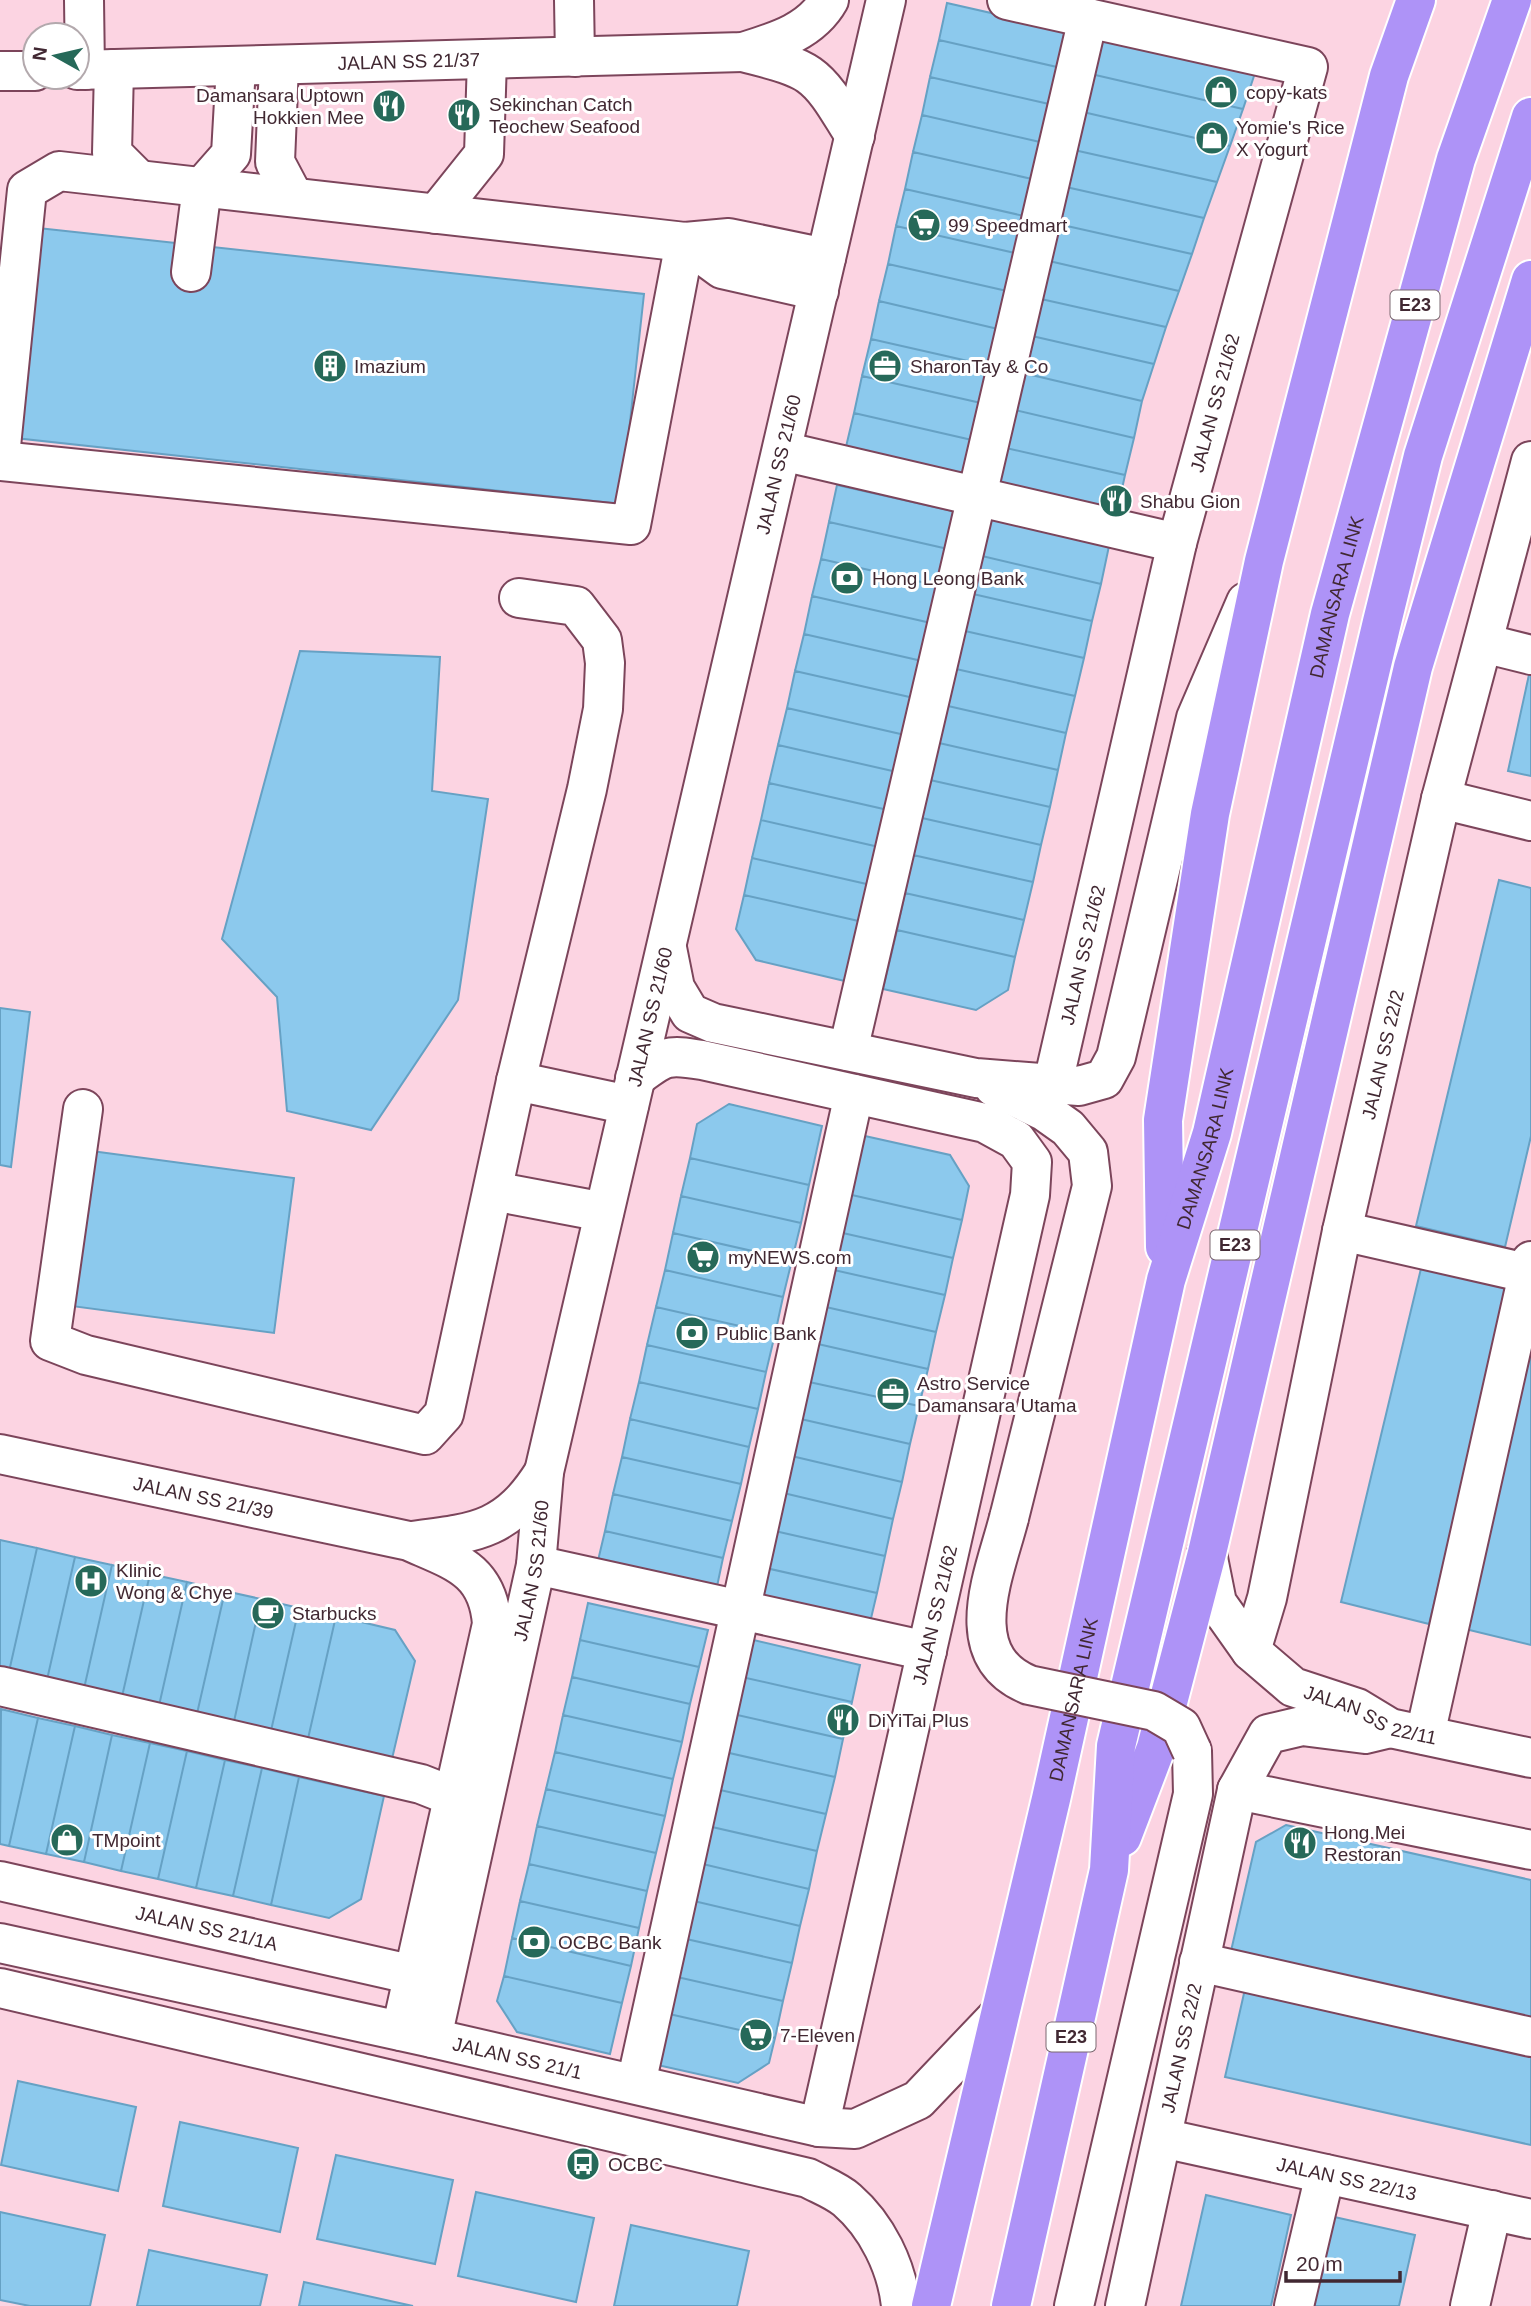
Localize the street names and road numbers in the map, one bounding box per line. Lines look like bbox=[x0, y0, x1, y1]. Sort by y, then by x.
street label: JALAN SS 21/37 bbox=[337, 49, 480, 73]
road number: E23 bbox=[1390, 290, 1440, 320]
street label: JALAN SS 21/62 bbox=[1186, 331, 1244, 475]
street label: JALAN SS 21/60 bbox=[752, 393, 804, 536]
street label: DAMANSARA LINK bbox=[1305, 513, 1367, 680]
street label: JALAN SS 21/62 bbox=[1057, 883, 1109, 1027]
street label: JALAN SS 21/60 bbox=[623, 945, 676, 1089]
street label: JALAN SS 22/2 bbox=[1357, 988, 1407, 1121]
street label: DAMANSARA LINK bbox=[1172, 1065, 1237, 1232]
road number: E23 bbox=[1210, 1230, 1260, 1260]
street label: JALAN SS 21/39 bbox=[131, 1472, 275, 1522]
street label: JALAN SS 21/60 bbox=[509, 1499, 552, 1643]
street label: JALAN SS 21/62 bbox=[909, 1543, 961, 1687]
street label: DAMANSARA LINK bbox=[1045, 1615, 1101, 1783]
street label: JALAN SS 22/11 bbox=[1301, 1681, 1439, 1748]
street label: JALAN SS 21/1A bbox=[134, 1902, 280, 1954]
street label: JALAN SS 22/2 bbox=[1157, 1981, 1205, 2115]
road number: E23 bbox=[1046, 2022, 1096, 2052]
street label: JALAN SS 21/1 bbox=[451, 2033, 584, 2083]
street label: JALAN SS 22/13 bbox=[1275, 2153, 1419, 2204]

